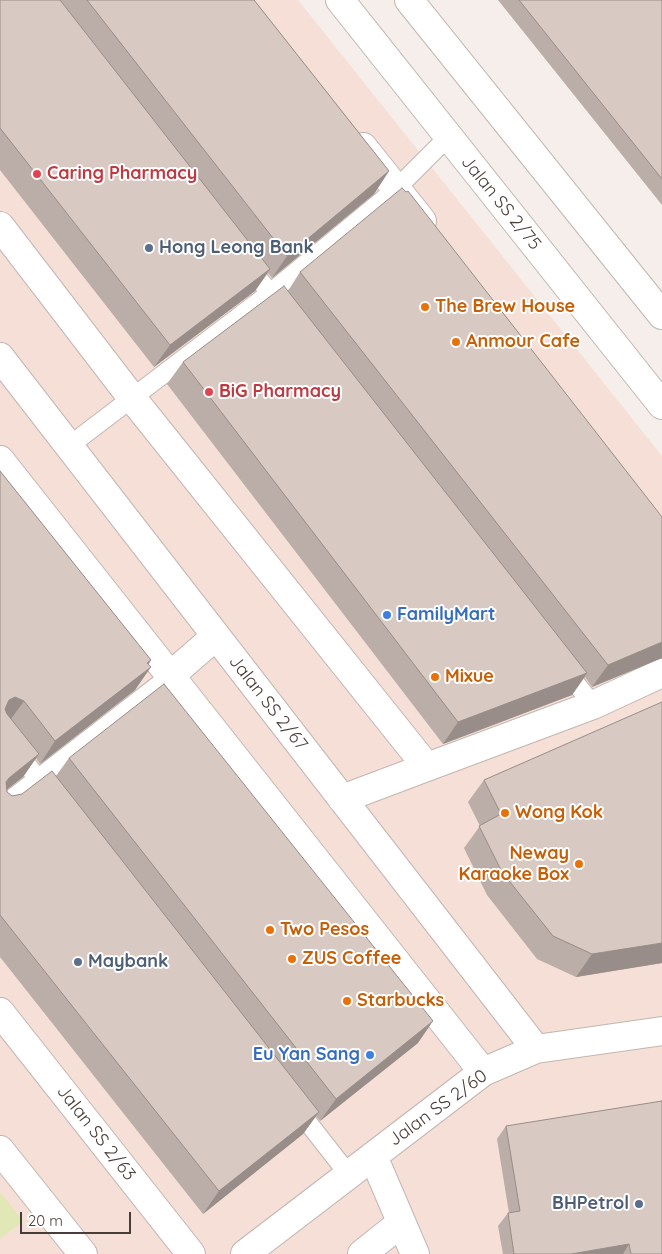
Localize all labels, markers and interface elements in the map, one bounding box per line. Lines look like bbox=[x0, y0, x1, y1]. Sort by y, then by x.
street label: Jalan SS 2/75 bbox=[456, 151, 546, 255]
place label: Caring Pharmacy bbox=[47, 163, 197, 185]
marker: Caring Pharmacy bbox=[31, 168, 43, 180]
place label: Hong Leong Bank bbox=[159, 237, 314, 259]
marker: Hong Leong Bank bbox=[143, 242, 155, 254]
place label: The Brew House bbox=[435, 296, 575, 318]
marker: The Brew House bbox=[419, 301, 431, 313]
place label: Anmour Cafe bbox=[466, 331, 580, 353]
marker: Anmour Cafe bbox=[450, 336, 462, 348]
place label: BiG Pharmacy bbox=[219, 381, 341, 403]
marker: BiG Pharmacy bbox=[203, 386, 215, 398]
place label: FamilyMart bbox=[397, 604, 495, 626]
marker: FamilyMart bbox=[381, 609, 393, 621]
street label: Jalan SS 2/67 bbox=[224, 651, 312, 755]
place label: Mixue bbox=[445, 666, 494, 688]
marker: Mixue bbox=[429, 671, 441, 683]
place label: Wong Kok bbox=[515, 802, 603, 824]
marker: Wong Kok bbox=[499, 807, 511, 819]
place label: Neway Karaoke Box bbox=[458, 843, 569, 886]
marker: Neway Karaoke Box bbox=[573, 858, 585, 870]
place label: Two Pesos bbox=[280, 919, 369, 941]
marker: Two Pesos bbox=[264, 924, 276, 936]
place label: ZUS Coffee bbox=[302, 948, 401, 970]
place label: Maybank bbox=[88, 951, 168, 973]
marker: ZUS Coffee bbox=[286, 953, 298, 965]
marker: Maybank bbox=[72, 956, 84, 968]
place label: Starbucks bbox=[357, 990, 444, 1012]
marker: Starbucks bbox=[341, 995, 353, 1007]
place label: Eu Yan Sang bbox=[253, 1044, 360, 1066]
marker: Eu Yan Sang bbox=[364, 1049, 376, 1061]
street label: Jalan SS 2/60 bbox=[385, 1065, 491, 1151]
street label: Jalan SS 2/63 bbox=[52, 1081, 140, 1185]
place label: BHPetrol bbox=[552, 1193, 629, 1215]
marker: BHPetrol bbox=[633, 1198, 645, 1210]
scale bar bbox=[22, 1202, 134, 1234]
text: 20 m bbox=[28, 1211, 63, 1230]

